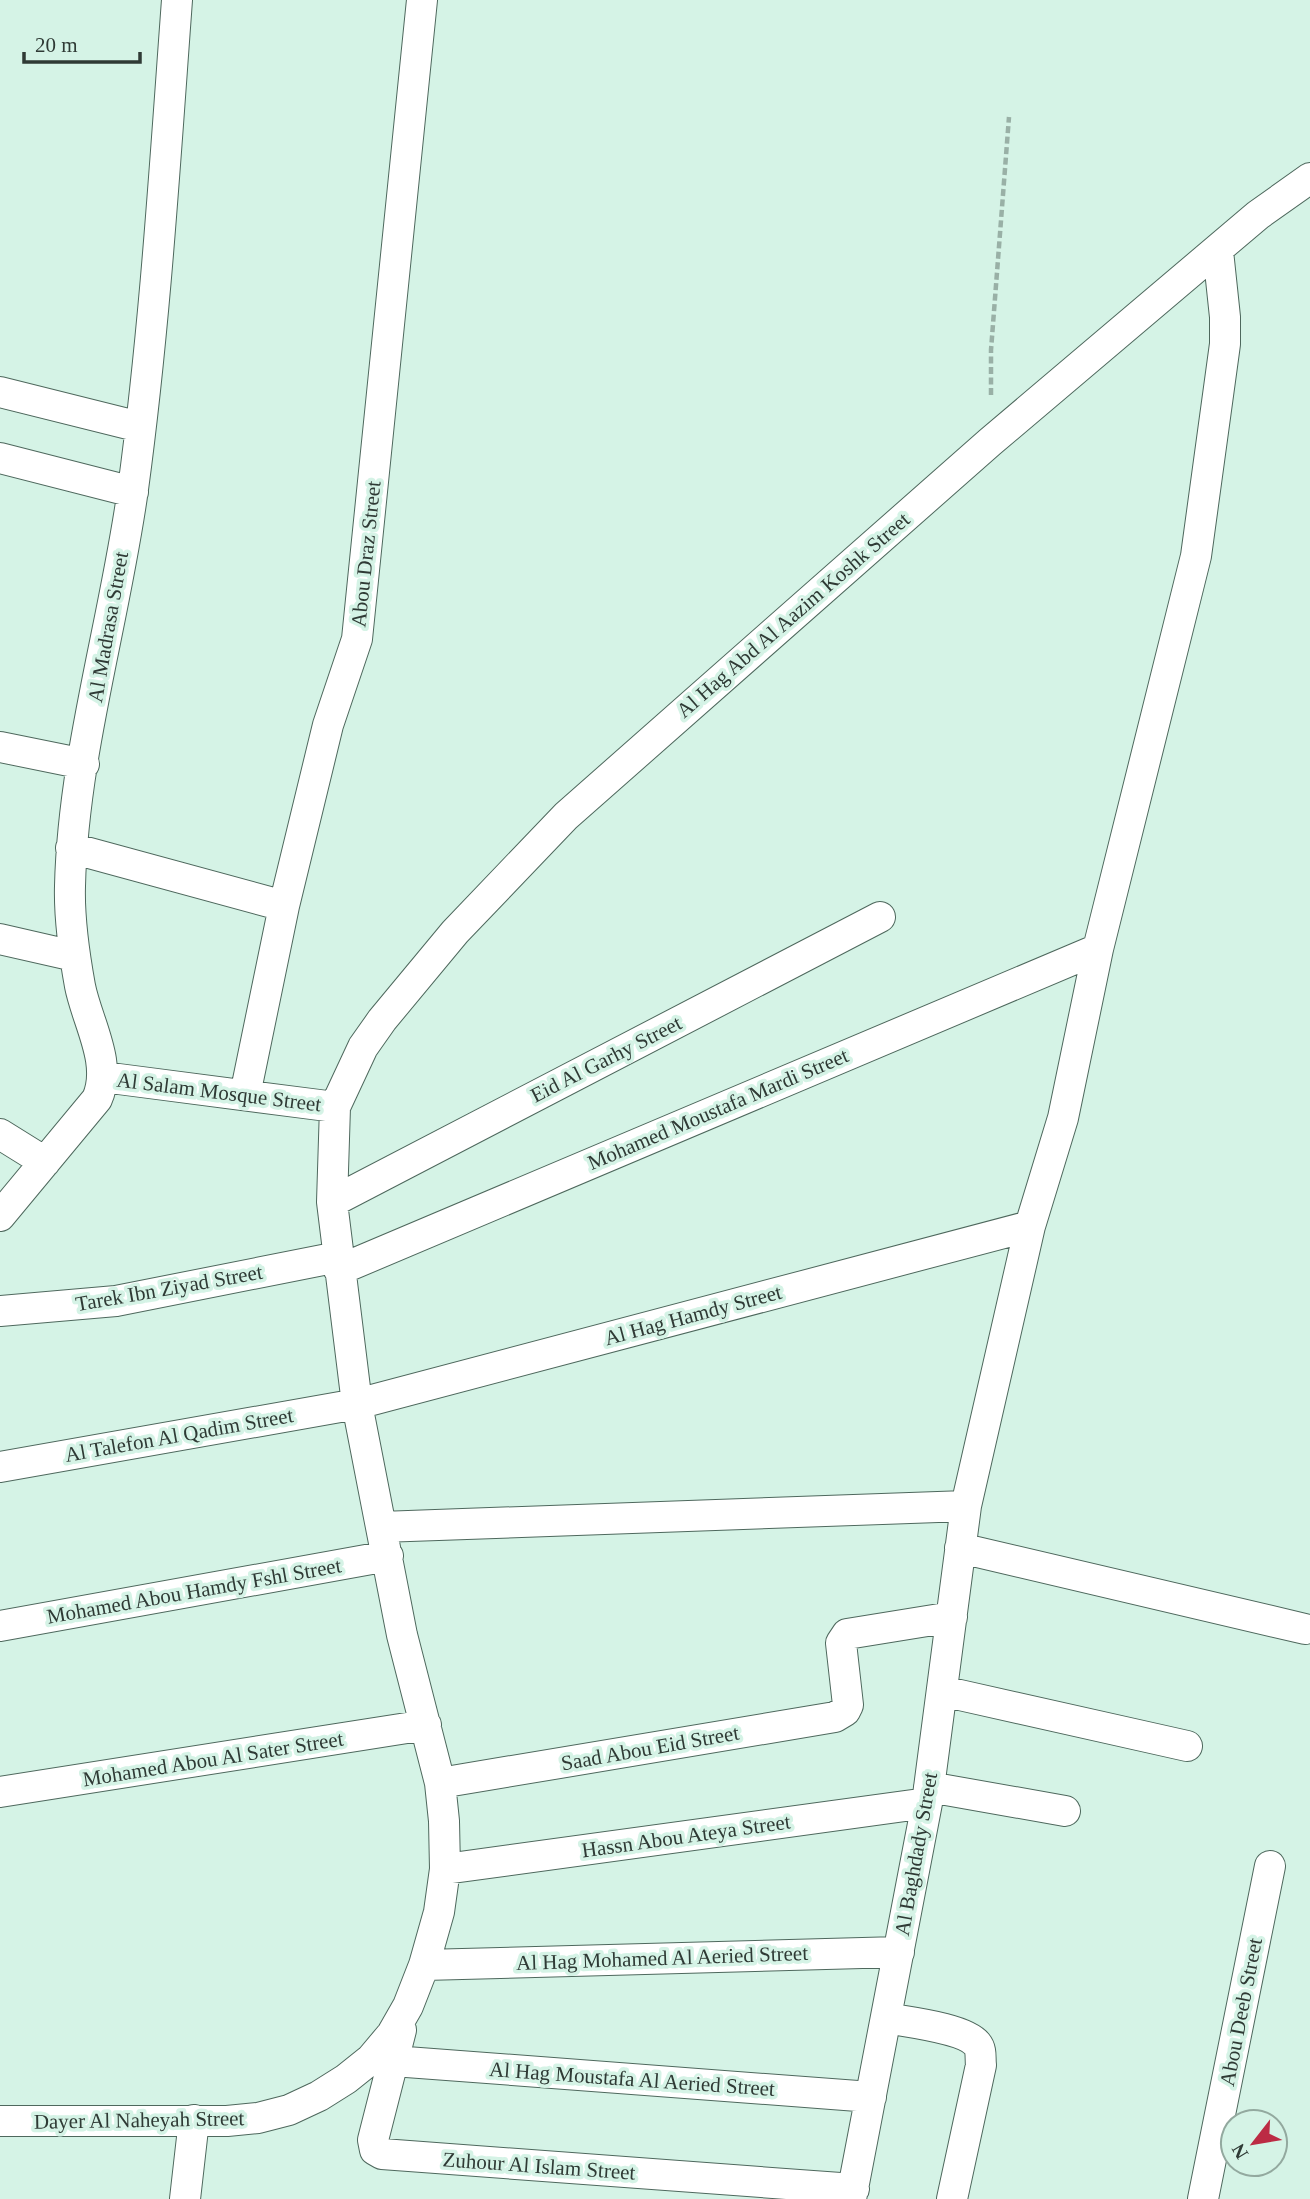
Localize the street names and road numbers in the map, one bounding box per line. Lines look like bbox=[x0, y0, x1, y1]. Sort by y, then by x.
street label: Abou Draz Street bbox=[346, 480, 386, 628]
street label: Al Hag Abd Al Aazim Koshk Street bbox=[672, 507, 915, 723]
street label: Al Madrasa Street bbox=[83, 550, 133, 704]
street label: Eid Al Garhy Street bbox=[527, 1011, 686, 1107]
street label: Mohamed Moustafa Mardi Street bbox=[584, 1043, 852, 1175]
street label: Al Salam Mosque Street bbox=[115, 1068, 323, 1116]
street label: Tarek Ibn Ziyad Street bbox=[74, 1260, 264, 1316]
street label: Al Hag Hamdy Street bbox=[602, 1280, 784, 1350]
street label: Al Talefon Al Qadim Street bbox=[63, 1403, 295, 1467]
street label: Mohamed Abou Hamdy Fshl Street bbox=[45, 1553, 343, 1629]
street label: Saad Abou Eid Street bbox=[559, 1721, 741, 1775]
street label: Mohamed Abou Al Sater Street bbox=[81, 1727, 345, 1791]
street label: Al Baghdady Street bbox=[890, 1770, 942, 1938]
street label: Hassn Abou Ateya Street bbox=[580, 1809, 792, 1863]
street label: Abou Deeb Street bbox=[1215, 1936, 1267, 2088]
street label: Al Hag Mohamed Al Aeried Street bbox=[516, 1941, 809, 1975]
street label: Al Hag Moustafa Al Aeried Street bbox=[488, 2057, 776, 2101]
street label: Dayer Al Naheyah Street bbox=[34, 2106, 245, 2134]
street label: Zuhour Al Islam Street bbox=[442, 2147, 636, 2185]

